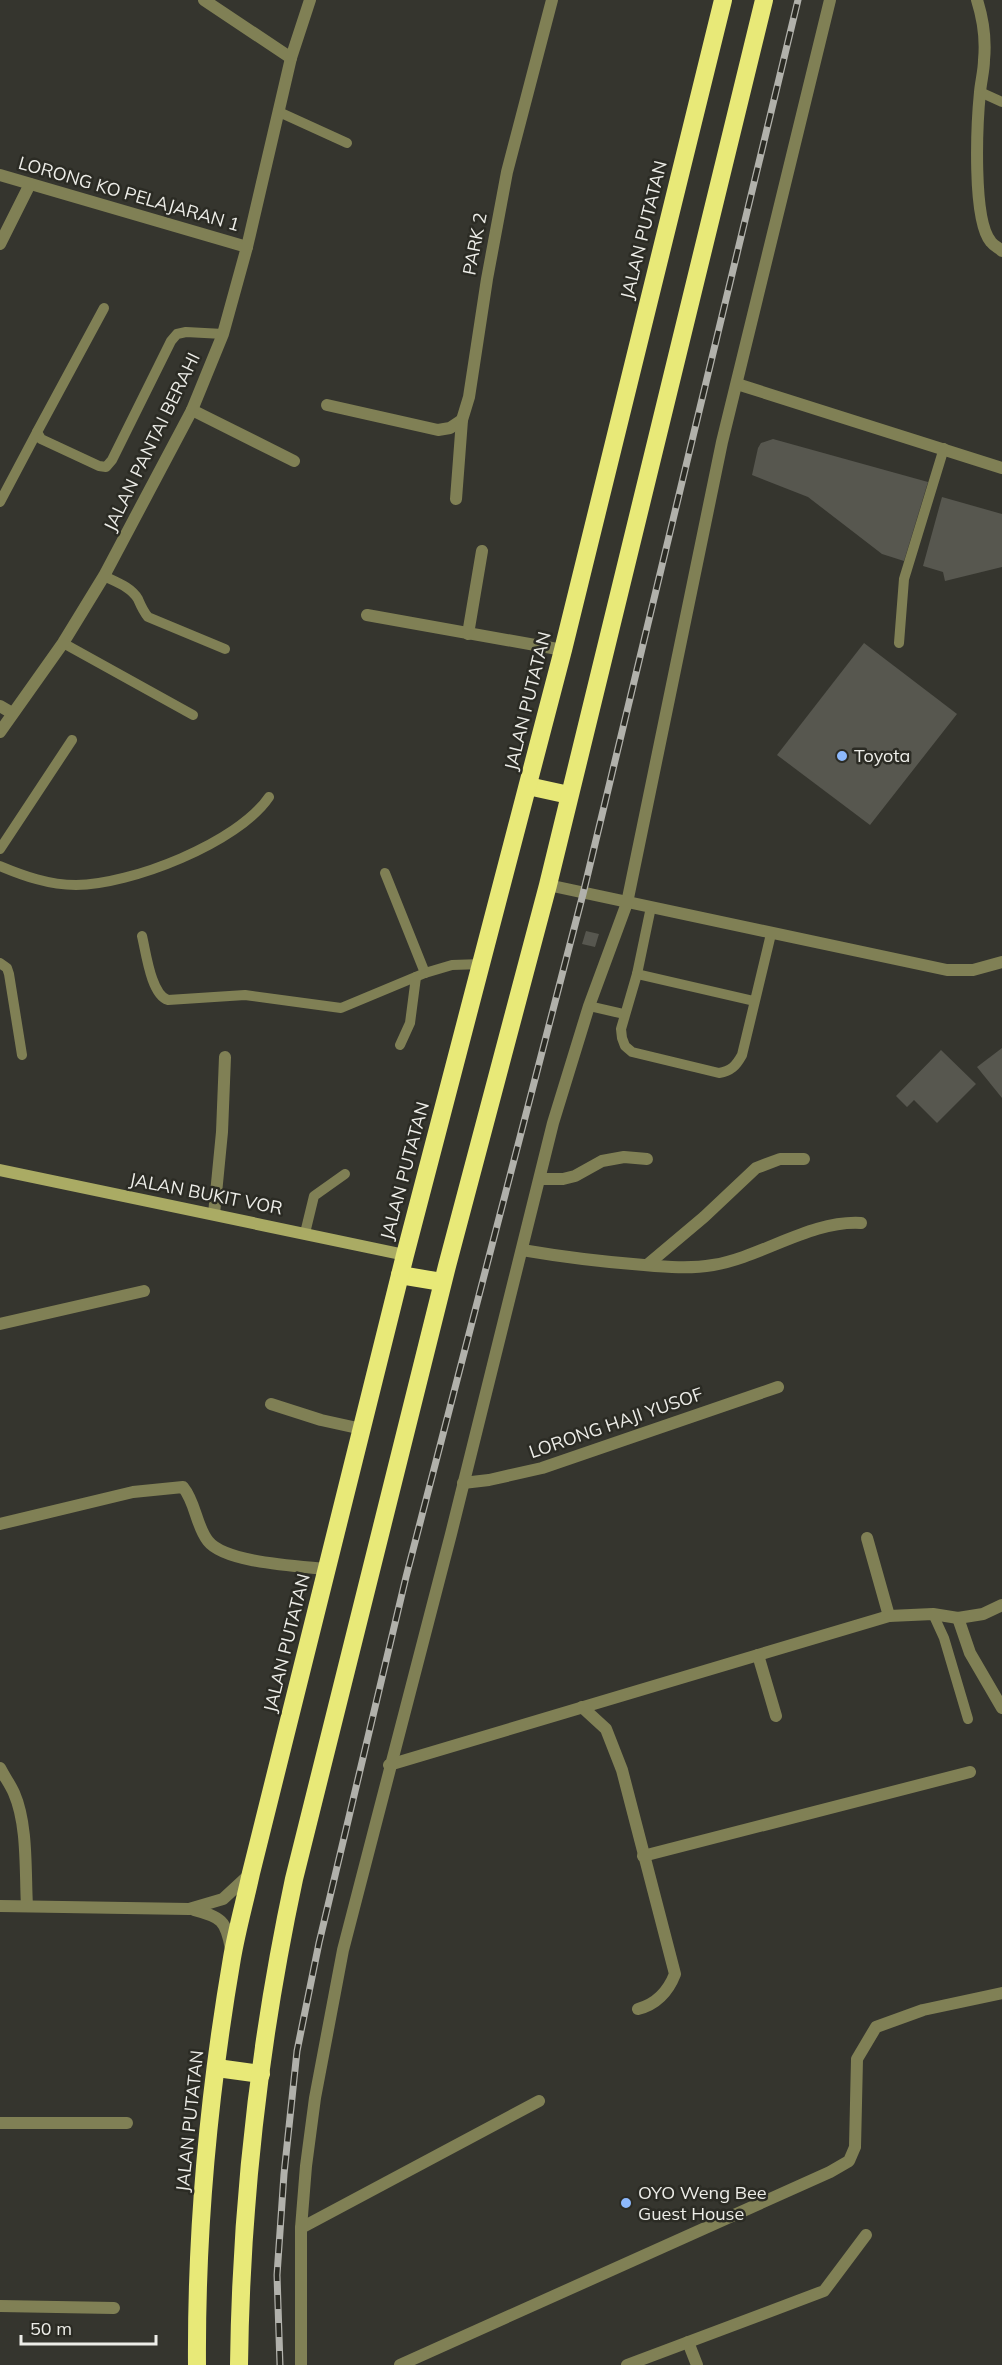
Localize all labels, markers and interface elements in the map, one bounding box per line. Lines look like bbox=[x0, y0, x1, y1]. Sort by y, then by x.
street label: LORONG KO PELAJARAN 1 bbox=[16, 151, 242, 236]
street label: JALAN PUTATAN bbox=[615, 158, 672, 302]
street label: PARK 2 bbox=[457, 211, 492, 277]
street label: JALAN PANTAI BERAHI bbox=[98, 349, 205, 535]
street label: JALAN PUTATAN bbox=[499, 629, 556, 773]
place label: Toyota bbox=[854, 744, 910, 767]
marker: Toyota bbox=[835, 749, 849, 763]
street label: JALAN PUTATAN bbox=[375, 1099, 434, 1243]
street label: JALAN BUKIT VOR bbox=[128, 1167, 285, 1220]
street label: LORONG HAJI YUSOF bbox=[526, 1382, 706, 1463]
street label: JALAN PUTATAN bbox=[258, 1571, 315, 1715]
street label: JALAN PUTATAN bbox=[171, 2049, 208, 2193]
place label: OYO Weng Bee Guest House bbox=[638, 2181, 767, 2225]
marker: OYO Weng Bee Guest House bbox=[619, 2196, 633, 2210]
scale bar bbox=[21, 2308, 156, 2346]
text: 50 m bbox=[30, 2317, 72, 2340]

